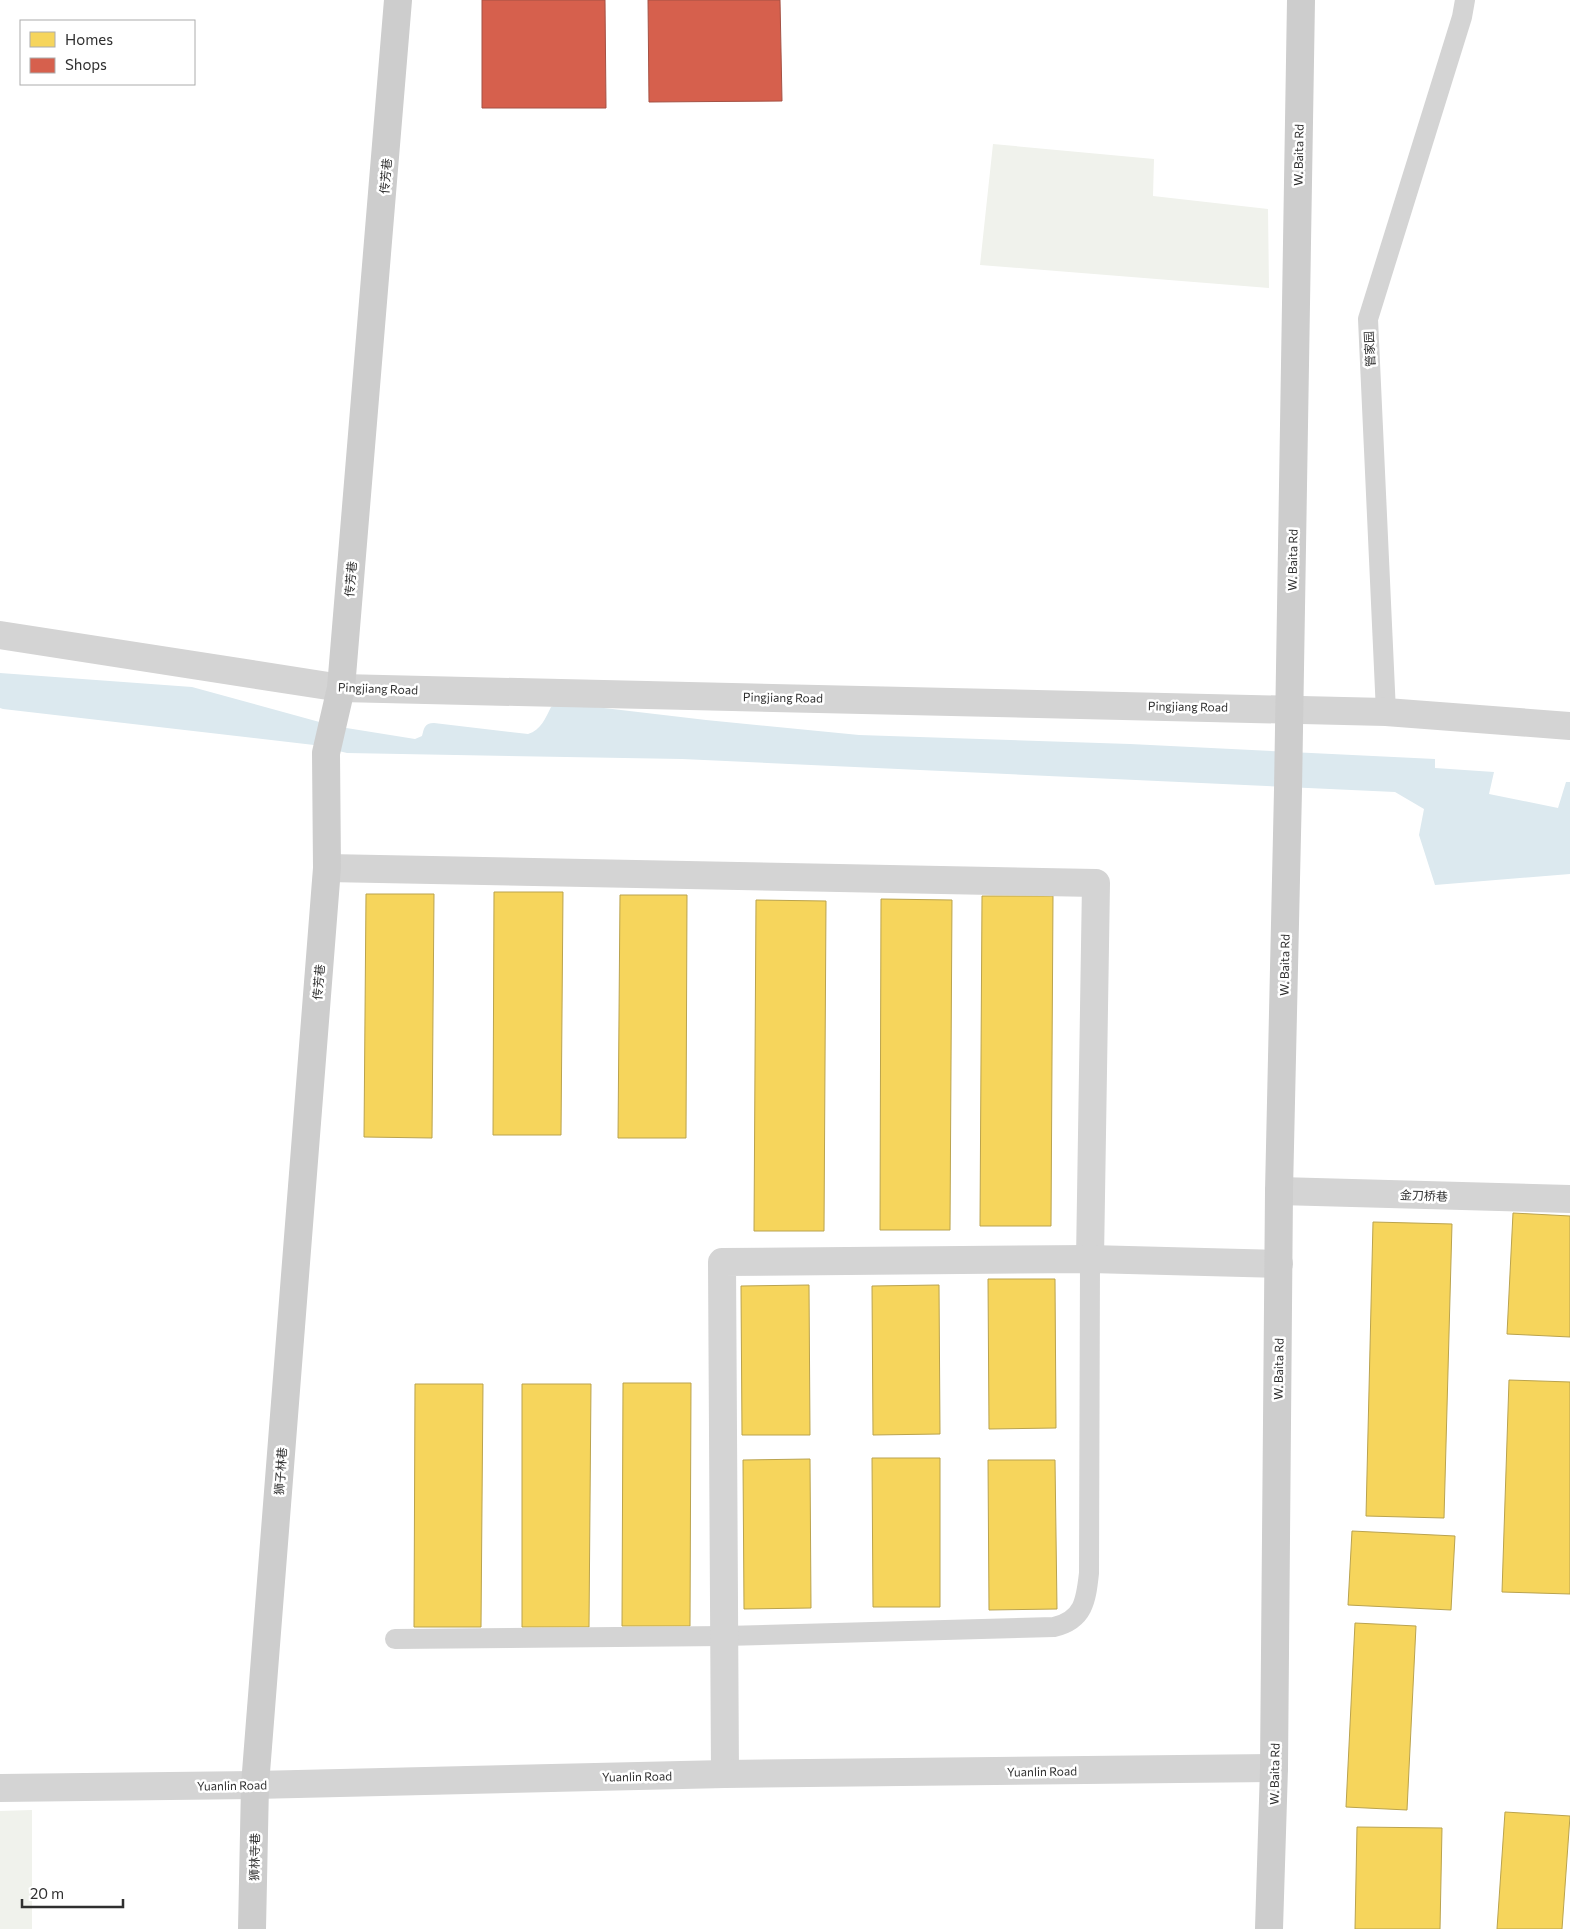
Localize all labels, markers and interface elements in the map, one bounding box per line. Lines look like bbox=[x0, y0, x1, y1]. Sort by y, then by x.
legend bbox=[20, 20, 195, 85]
text: Homes bbox=[65, 30, 113, 48]
text: Shops bbox=[65, 55, 107, 73]
street label: W. Baita Rd bbox=[1290, 124, 1306, 186]
street label: 传芳巷 bbox=[376, 157, 394, 195]
street label: 管家园 bbox=[1361, 331, 1377, 367]
street label: W. Baita Rd bbox=[1284, 529, 1300, 591]
street label: 传芳巷 bbox=[341, 560, 359, 598]
street label: Pingjiang Road bbox=[338, 680, 418, 696]
street label: Pingjiang Road bbox=[743, 689, 823, 705]
street label: Pingjiang Road bbox=[1148, 698, 1228, 714]
street label: W. Baita Rd bbox=[1276, 934, 1292, 996]
street label: 传芳巷 bbox=[309, 963, 327, 1001]
street label: 金刀桥巷 bbox=[1400, 1187, 1448, 1203]
street label: W. Baita Rd bbox=[1270, 1338, 1286, 1400]
street label: 狮子林巷 bbox=[271, 1447, 289, 1495]
street label: W. Baita Rd bbox=[1266, 1743, 1282, 1805]
street label: Yuanlin Road bbox=[1007, 1763, 1077, 1779]
street label: Yuanlin Road bbox=[602, 1768, 672, 1784]
street label: Yuanlin Road bbox=[197, 1777, 267, 1793]
street label: 狮林寺巷 bbox=[247, 1833, 261, 1881]
scale bar bbox=[22, 1876, 124, 1908]
text: 20 m bbox=[30, 1884, 64, 1902]

